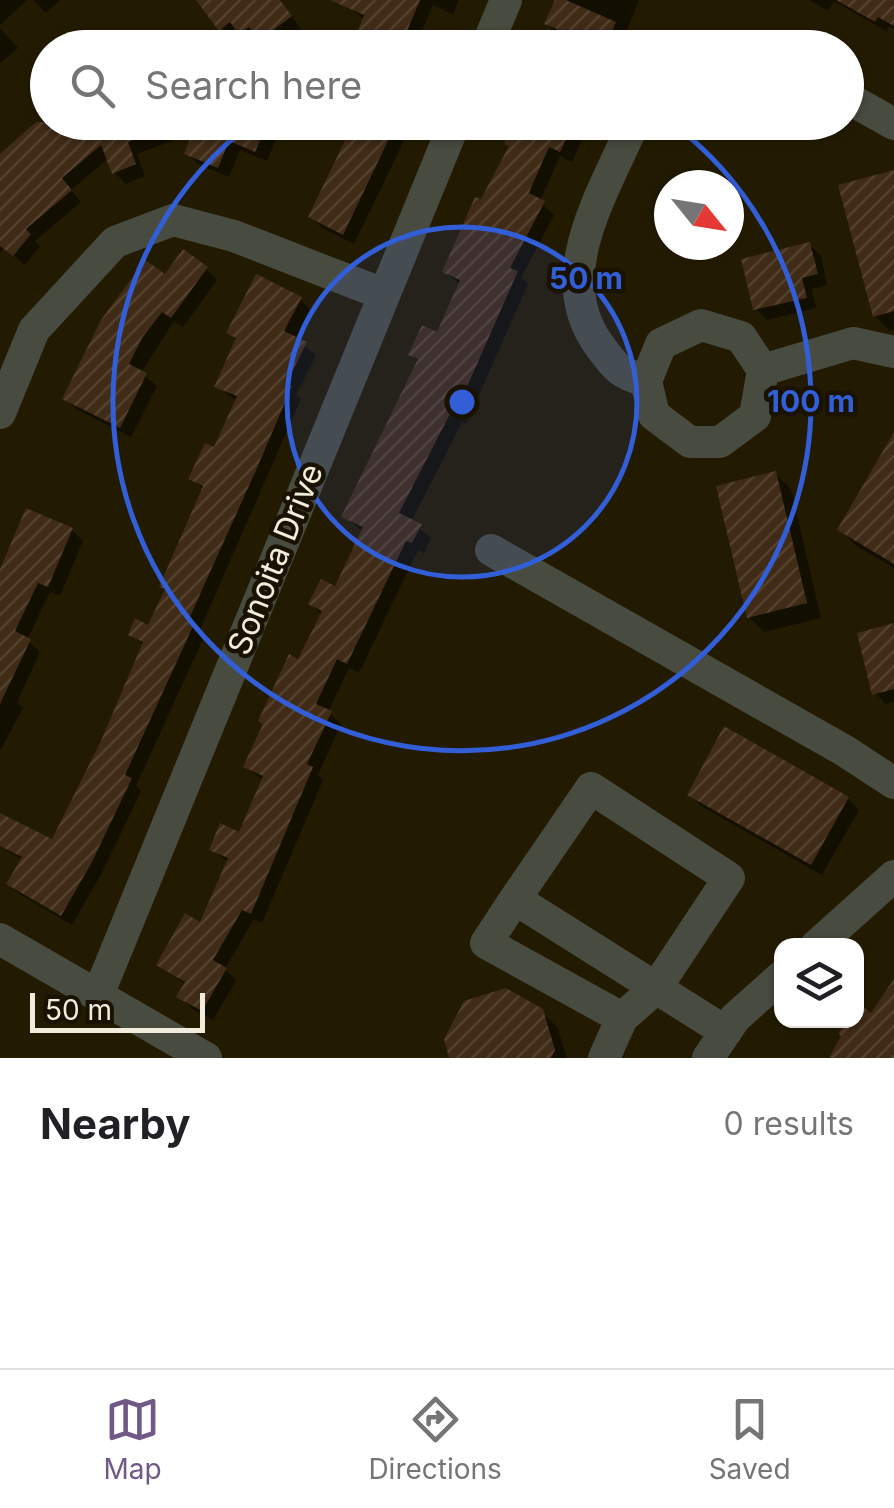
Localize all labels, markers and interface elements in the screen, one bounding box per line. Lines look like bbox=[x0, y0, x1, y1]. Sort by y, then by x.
search box bbox=[30, 30, 864, 140]
icon: search bbox=[65, 58, 120, 113]
text: Search here bbox=[145, 62, 362, 108]
north arrow bbox=[654, 170, 744, 260]
text: 50 m bbox=[549, 260, 623, 296]
text: 100 m bbox=[767, 383, 855, 419]
centre of rings bbox=[444, 384, 480, 420]
street label: Sonoita Drive bbox=[219, 458, 331, 660]
map controls bbox=[774, 938, 864, 1028]
button: layers bbox=[774, 938, 864, 1028]
scale bar bbox=[30, 988, 205, 1032]
text: 50 m bbox=[45, 993, 112, 1027]
text: Nearby bbox=[40, 1098, 191, 1149]
text: 0 results bbox=[724, 1104, 854, 1143]
tab: Map bbox=[103, 1392, 162, 1486]
tab: Directions bbox=[368, 1392, 502, 1486]
tab: Saved bbox=[709, 1392, 791, 1486]

